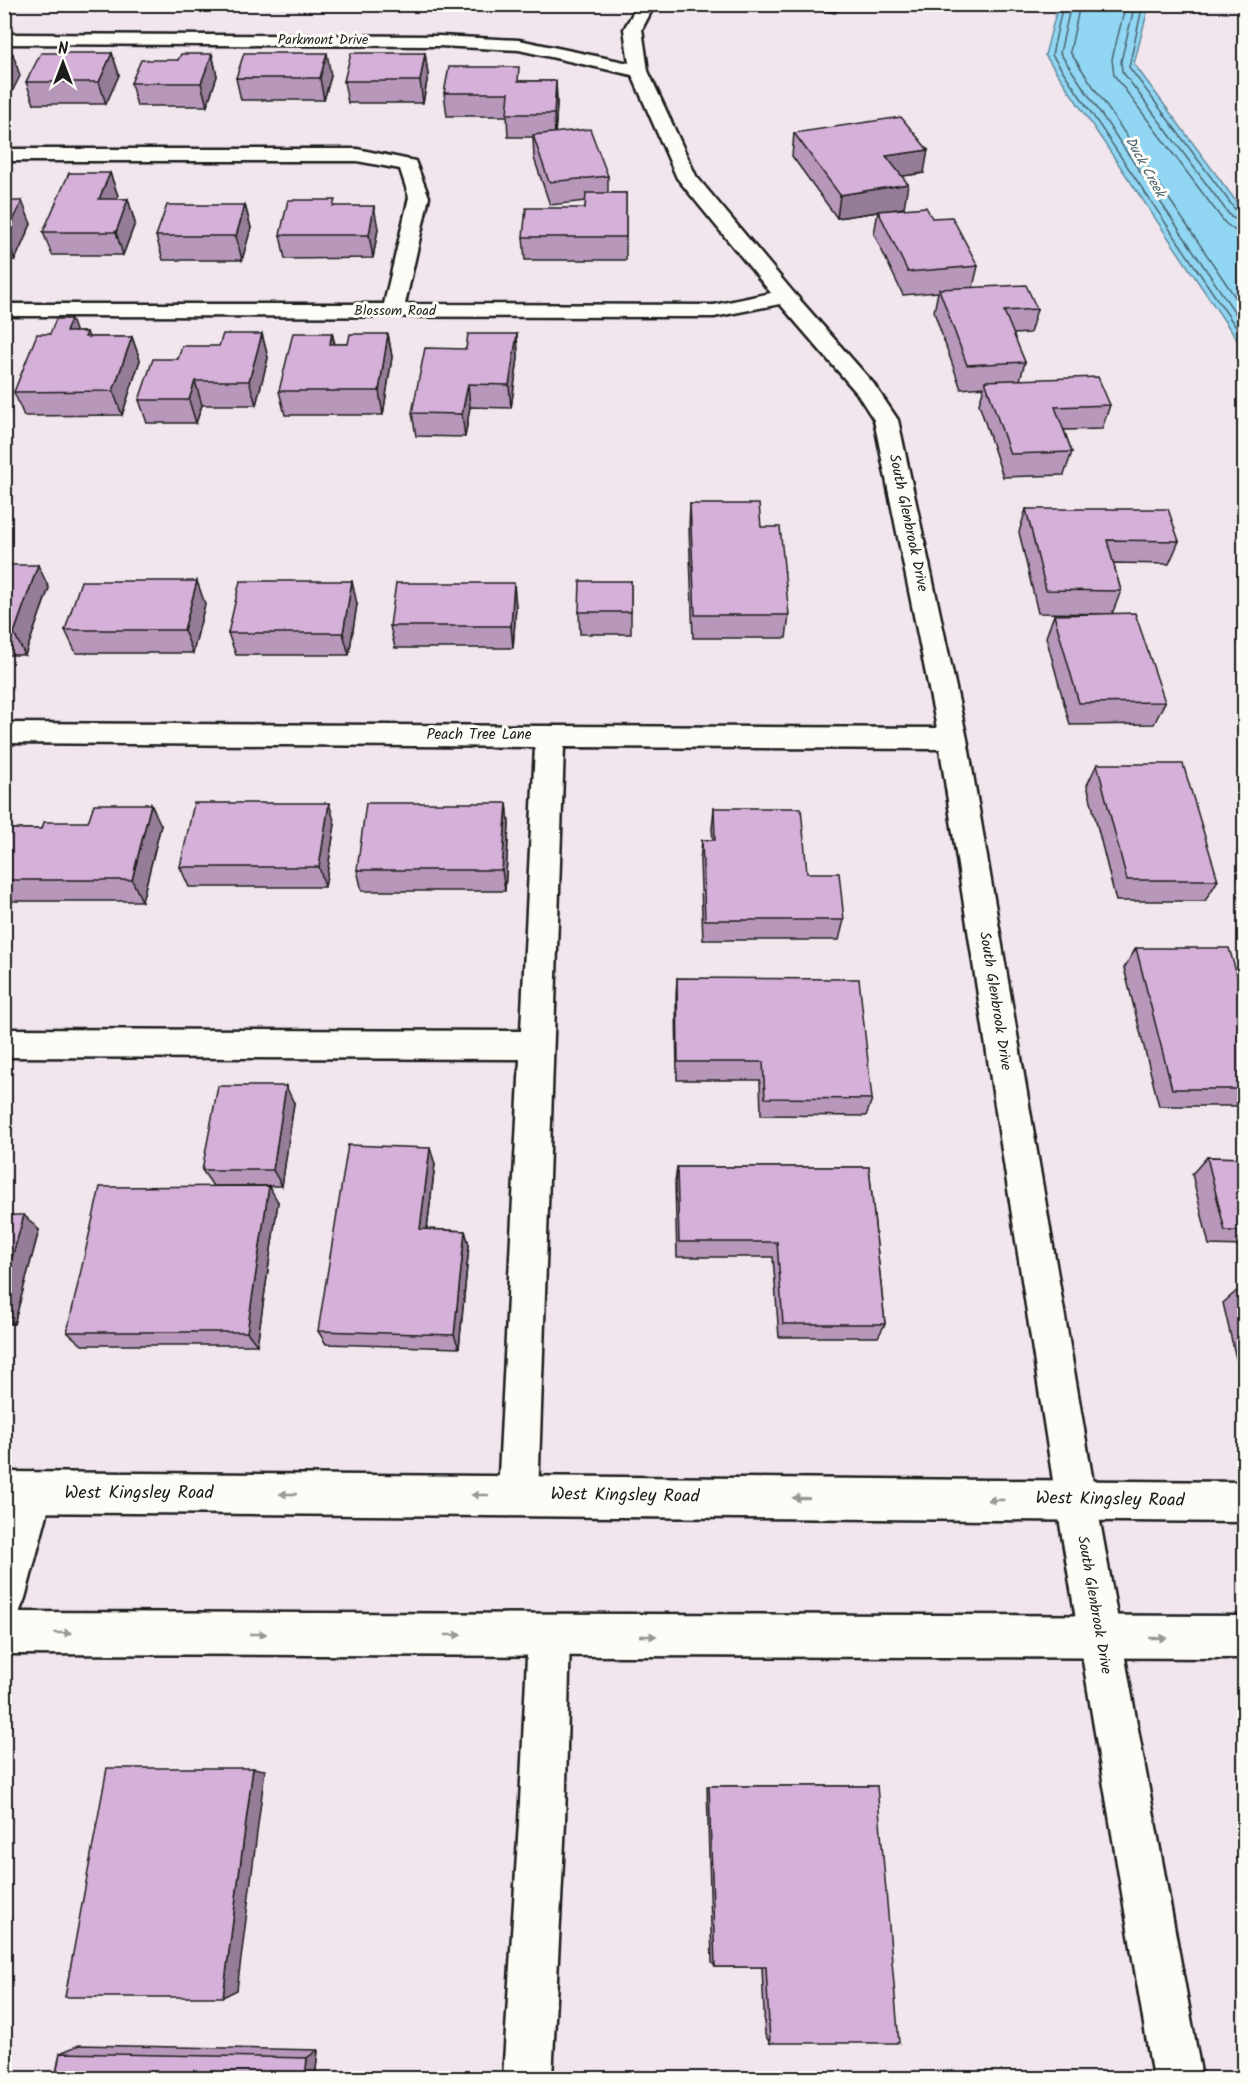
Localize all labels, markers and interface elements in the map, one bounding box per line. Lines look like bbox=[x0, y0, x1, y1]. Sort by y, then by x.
street label: Parkmont Drive bbox=[278, 29, 369, 51]
north arrow bbox=[33, 33, 93, 93]
text: N bbox=[58, 37, 68, 62]
water label: Duck Creek bbox=[1119, 133, 1172, 203]
street label: Blossom Road bbox=[354, 300, 437, 322]
street label: South Glenbrook Drive bbox=[882, 452, 934, 594]
street label: Peach Tree Lane bbox=[426, 723, 532, 747]
street label: South Glenbrook Drive bbox=[972, 930, 1018, 1072]
street label: West Kingsley Road bbox=[64, 1479, 215, 1508]
street label: West Kingsley Road bbox=[550, 1480, 701, 1512]
street label: West Kingsley Road bbox=[1035, 1484, 1186, 1516]
one-way arrow bbox=[279, 1489, 298, 1499]
one-way arrow bbox=[471, 1490, 490, 1500]
one-way arrow bbox=[792, 1493, 811, 1503]
one-way arrow bbox=[987, 1495, 1006, 1505]
street label: South Glenbrook Drive bbox=[1070, 1534, 1118, 1676]
one-way arrow bbox=[53, 1628, 72, 1638]
one-way arrow bbox=[248, 1629, 267, 1639]
one-way arrow bbox=[443, 1630, 462, 1640]
one-way arrow bbox=[638, 1631, 657, 1641]
one-way arrow bbox=[1149, 1633, 1168, 1643]

